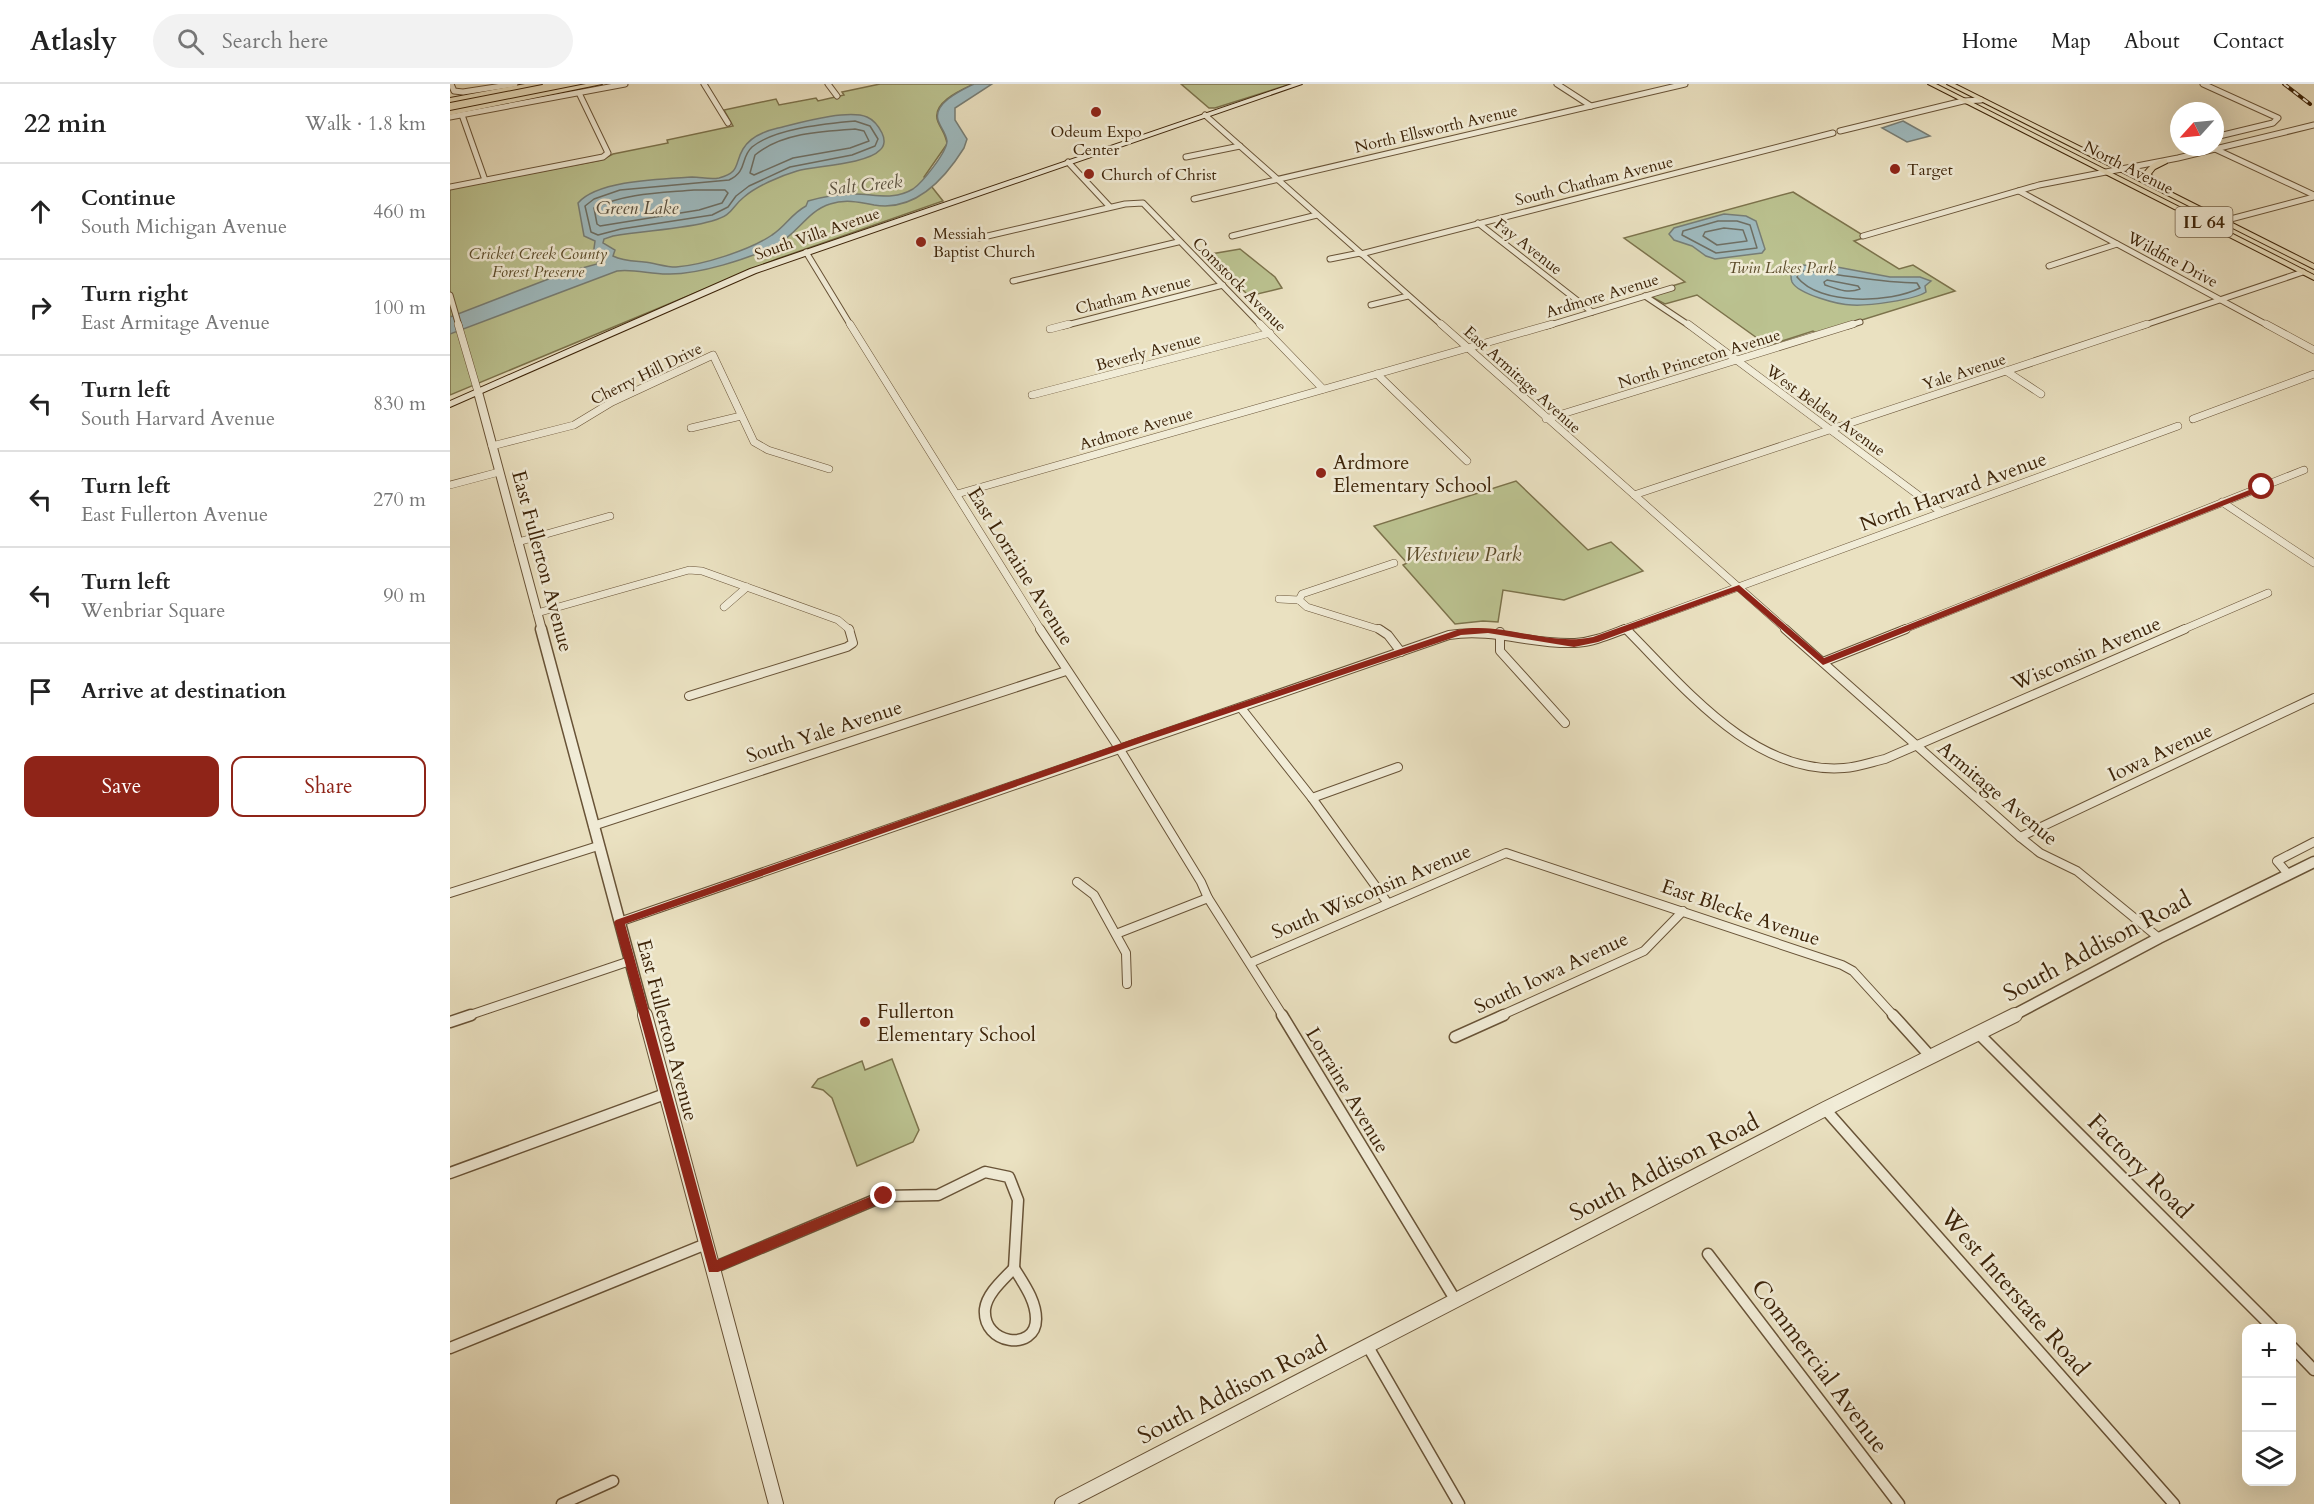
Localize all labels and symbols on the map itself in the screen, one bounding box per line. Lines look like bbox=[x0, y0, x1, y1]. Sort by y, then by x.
street label: North Ellsworth Avenue bbox=[1352, 99, 1520, 158]
north arrow bbox=[2170, 102, 2224, 156]
marker: Odeum Expo Center bbox=[1089, 105, 1103, 119]
place label: Odeum Expo Center bbox=[1050, 121, 1142, 161]
street label: North Avenue bbox=[2080, 136, 2177, 200]
street label: South Chatham Avenue bbox=[1513, 151, 1675, 211]
place label: Target bbox=[1907, 159, 1953, 181]
marker: Target bbox=[1888, 162, 1902, 176]
place label: Church of Christ bbox=[1101, 164, 1217, 186]
marker: Church of Christ bbox=[1082, 167, 1096, 181]
water label: Salt Creek bbox=[827, 169, 904, 202]
water label: Green Lake bbox=[596, 196, 679, 221]
street label: South Villa Avenue bbox=[752, 202, 883, 266]
road number: IL 64 bbox=[2176, 207, 2232, 237]
street label: Fay Avenue bbox=[1490, 213, 1567, 280]
place label: Messiah Baptist Church bbox=[933, 223, 1035, 263]
street label: Wildfire Drive bbox=[2122, 226, 2222, 293]
street label: Comstock Avenue bbox=[1187, 233, 1291, 337]
marker: Messiah Baptist Church bbox=[914, 235, 928, 249]
park label: Cricket Creek County Forest Preserve bbox=[469, 243, 607, 283]
park label: Twin Lakes Park bbox=[1728, 257, 1836, 279]
street label: Ardmore Avenue bbox=[1543, 268, 1662, 324]
street label: Chatham Avenue bbox=[1073, 270, 1193, 320]
street label: East Armitage Avenue bbox=[1459, 321, 1586, 438]
street label: North Princeton Avenue bbox=[1615, 324, 1783, 394]
street label: Beverly Avenue bbox=[1093, 327, 1203, 377]
street label: Cherry Hill Drive bbox=[587, 337, 706, 410]
street label: Yale Avenue bbox=[1920, 348, 2009, 396]
street label: West Belden Avenue bbox=[1760, 359, 1890, 462]
street label: Ardmore Avenue bbox=[1077, 402, 1196, 456]
street label: North Harvard Avenue bbox=[1856, 445, 2051, 538]
place label: Ardmore Elementary School bbox=[1333, 449, 1492, 499]
marker: Ardmore Elementary School bbox=[1314, 466, 1328, 480]
street label: East Fullerton Avenue bbox=[505, 467, 580, 655]
route start bbox=[2248, 473, 2274, 499]
street label: East Lorraine Avenue bbox=[961, 482, 1080, 651]
park label: Westview Park bbox=[1405, 541, 1521, 568]
street label: Wisconsin Avenue bbox=[2007, 610, 2165, 697]
street label: South Yale Avenue bbox=[743, 694, 906, 769]
street label: Iowa Avenue bbox=[2104, 716, 2217, 788]
street label: Armitage Avenue bbox=[1932, 735, 2064, 852]
street label: South Wisconsin Avenue bbox=[1267, 837, 1475, 946]
street label: East Blecke Avenue bbox=[1658, 873, 1824, 952]
street label: South Addison Road bbox=[1997, 883, 2197, 1010]
street label: South Iowa Avenue bbox=[1470, 925, 1633, 1020]
street label: East Fullerton Avenue bbox=[630, 936, 705, 1124]
place label: Fullerton Elementary School bbox=[877, 998, 1036, 1048]
marker: Fullerton Elementary School bbox=[858, 1015, 872, 1029]
street label: Lorraine Avenue bbox=[1299, 1022, 1396, 1158]
street label: South Addison Road bbox=[1564, 1105, 1765, 1229]
street label: Factory Road bbox=[2080, 1107, 2200, 1226]
route end bbox=[870, 1182, 896, 1208]
street label: West Interstate Road bbox=[1932, 1201, 2097, 1383]
street label: Commercial Avenue bbox=[1743, 1273, 1896, 1460]
street label: South Addison Road bbox=[1132, 1328, 1333, 1452]

